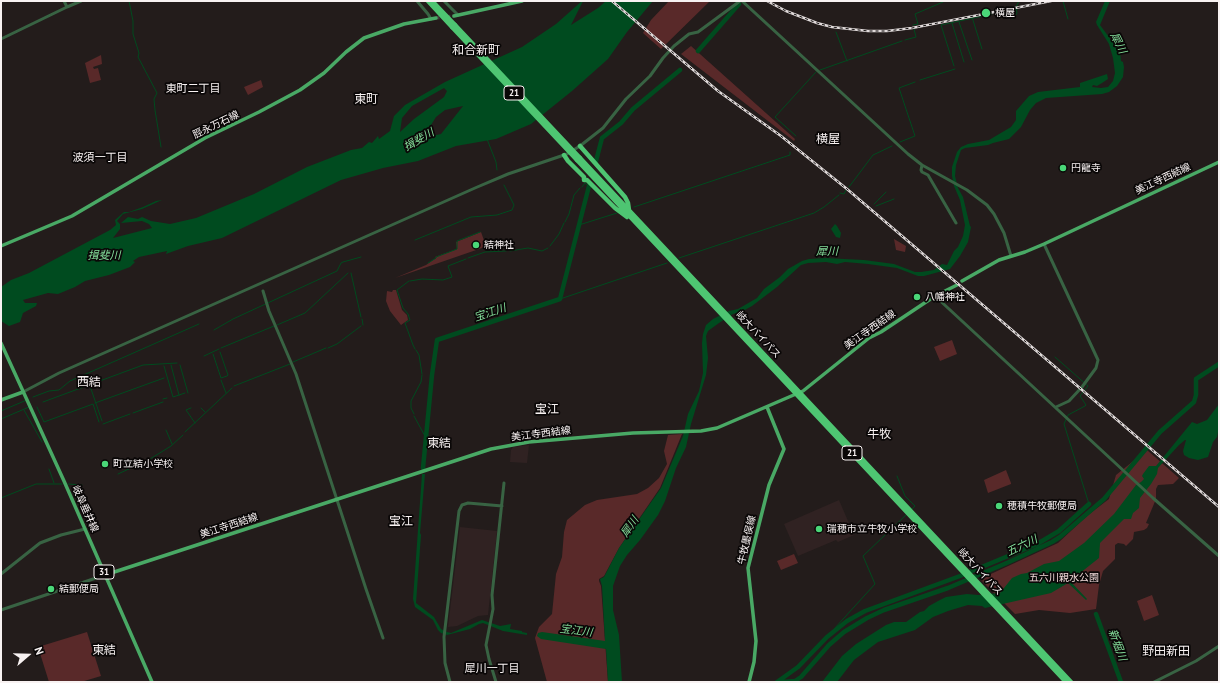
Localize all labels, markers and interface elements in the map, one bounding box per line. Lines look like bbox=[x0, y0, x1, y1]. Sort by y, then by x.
marker: 横屋 bbox=[980, 7, 992, 19]
place label: 横屋 bbox=[995, 7, 1015, 19]
water label: 犀川 bbox=[1107, 30, 1129, 56]
district label: 和合新町 bbox=[452, 44, 500, 58]
district label: 東町二丁目 bbox=[166, 82, 220, 96]
road number: 21 bbox=[504, 86, 524, 100]
district label: 東町 bbox=[354, 93, 378, 107]
street label: 脛永万石線 bbox=[191, 109, 241, 141]
water label: 揖斐川 bbox=[401, 126, 437, 154]
district label: 横屋 bbox=[816, 133, 840, 147]
district label: 波須一丁目 bbox=[73, 151, 127, 165]
street label: 美江寺西結線 bbox=[1133, 161, 1193, 197]
place label: 円龍寺 bbox=[1071, 162, 1101, 174]
marker: 円龍寺 bbox=[1058, 163, 1068, 173]
place label: 結神社 bbox=[484, 239, 514, 251]
marker: 結神社 bbox=[471, 240, 481, 250]
water label: 犀川 bbox=[816, 245, 838, 259]
water label: 揖斐川 bbox=[88, 249, 120, 263]
place label: 八幡神社 bbox=[925, 291, 965, 303]
marker: 八幡神社 bbox=[912, 292, 922, 302]
water label: 宝江川 bbox=[472, 301, 508, 325]
street label: 美江寺西結線 bbox=[842, 308, 898, 352]
street label: 岐大バイパス bbox=[733, 309, 783, 361]
district label: 西結 bbox=[77, 376, 101, 390]
district label: 宝江 bbox=[535, 403, 559, 417]
street label: 美江寺西結線 bbox=[510, 424, 572, 444]
district label: 牛牧 bbox=[867, 428, 891, 442]
district label: 東結 bbox=[427, 437, 451, 451]
road number: 21 bbox=[842, 446, 862, 460]
place label: 町立結小学校 bbox=[113, 458, 173, 470]
marker: 町立結小学校 bbox=[100, 459, 110, 469]
street label: 岐阜垂井線 bbox=[69, 484, 101, 534]
place label: 穂積牛牧郵便局 bbox=[1007, 500, 1077, 512]
marker: 穂積牛牧郵便局 bbox=[994, 501, 1004, 511]
street label: 美江寺西結線 bbox=[199, 511, 259, 541]
water label: 犀川 bbox=[618, 514, 642, 540]
street label: 牛牧墨俣線 bbox=[736, 514, 758, 566]
district label: 宝江 bbox=[389, 515, 413, 529]
place label: 瑞穂市立牛牧小学校 bbox=[827, 523, 917, 535]
marker: 瑞穂市立牛牧小学校 bbox=[814, 524, 824, 534]
water label: 五六川 bbox=[1004, 533, 1040, 559]
street label: 岐大バイパス bbox=[955, 546, 1005, 598]
road number: 31 bbox=[94, 565, 114, 579]
park label: 五六川親水公園 bbox=[1029, 572, 1099, 584]
place label: 結郵便局 bbox=[59, 583, 99, 595]
marker: 結郵便局 bbox=[46, 584, 56, 594]
water label: 宝江川 bbox=[559, 622, 593, 640]
water label: 新堀川 bbox=[1105, 627, 1129, 663]
north arrow bbox=[8, 635, 48, 675]
district label: 東結 bbox=[92, 644, 116, 658]
text: N bbox=[31, 645, 47, 657]
district label: 野田新田 bbox=[1142, 645, 1190, 659]
district label: 犀川一丁目 bbox=[465, 662, 519, 676]

